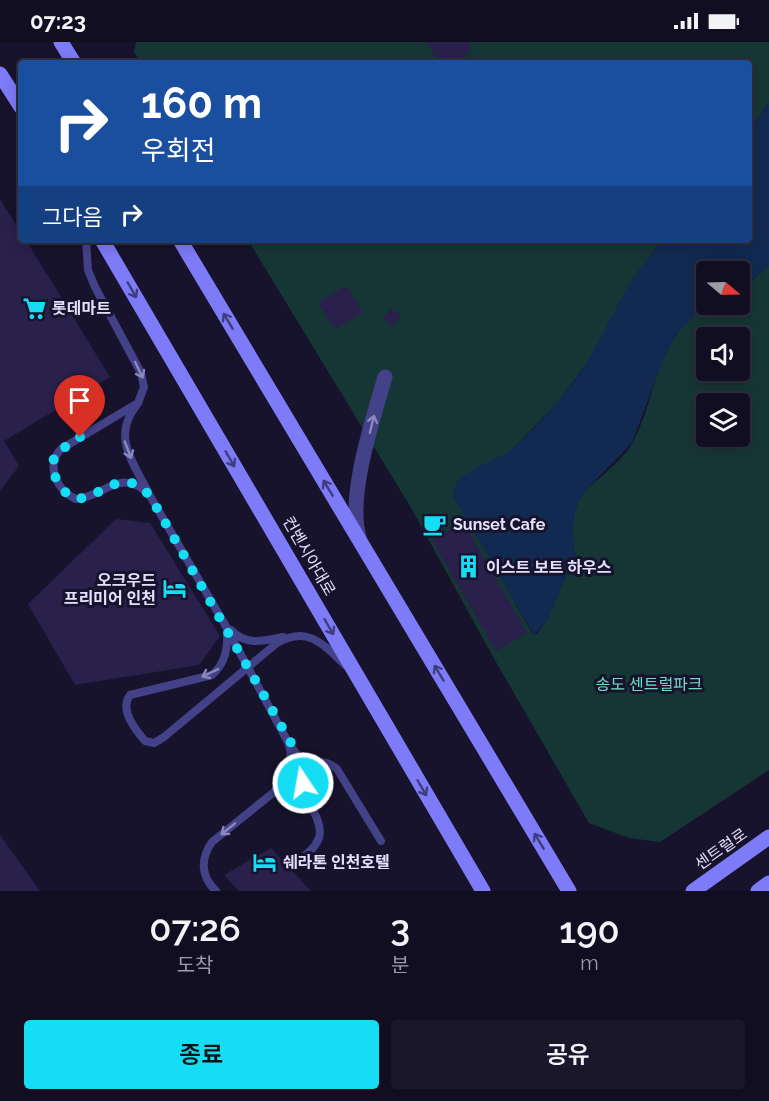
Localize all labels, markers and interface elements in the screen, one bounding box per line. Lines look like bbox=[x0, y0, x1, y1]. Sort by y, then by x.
text: 07:23 bbox=[30, 8, 86, 34]
text: 160 m bbox=[141, 79, 262, 128]
icon: right bbox=[42, 84, 120, 162]
text: 우회전 bbox=[141, 135, 216, 166]
icon: right bbox=[115, 198, 148, 231]
text: 그다음 bbox=[42, 204, 103, 230]
north arrow bbox=[696, 261, 750, 315]
map controls bbox=[696, 261, 750, 447]
one-way arrow bbox=[126, 282, 138, 299]
supermarket icon: 롯데마트 bbox=[21, 295, 47, 321]
place label: 롯데마트 bbox=[52, 299, 111, 318]
one-way arrow bbox=[222, 313, 234, 330]
button: sound bbox=[696, 327, 750, 381]
one-way arrow bbox=[134, 361, 146, 379]
pin bbox=[54, 375, 105, 437]
icon: arrive bbox=[63, 384, 96, 417]
button: layers bbox=[696, 393, 750, 447]
one-way arrow bbox=[367, 415, 379, 434]
one-way arrow bbox=[123, 440, 134, 458]
one-way arrow bbox=[225, 450, 237, 467]
one-way arrow bbox=[322, 480, 334, 497]
cafe icon: Sunset Cafe bbox=[422, 511, 448, 537]
street label: 컨벤시아대로 bbox=[279, 513, 339, 599]
place label: Sunset Cafe bbox=[453, 515, 546, 534]
building icon: 이스트 보트 하우스 bbox=[455, 554, 481, 580]
place label: 이스트 보트 하우스 bbox=[486, 558, 612, 577]
place label: 오크우드 프리미어 인천 bbox=[64, 571, 156, 608]
hotel icon: 오크우드 프리미어 인천 bbox=[161, 576, 187, 602]
one-way arrow bbox=[324, 618, 336, 635]
one-way arrow bbox=[433, 665, 445, 682]
one-way arrow bbox=[201, 668, 219, 680]
park label: 송도 센트럴파크 bbox=[595, 675, 703, 694]
position arrow bbox=[271, 751, 335, 815]
one-way arrow bbox=[417, 779, 429, 796]
one-way arrow bbox=[221, 822, 237, 835]
street label: 센트럴로 bbox=[691, 824, 751, 874]
one-way arrow bbox=[533, 833, 545, 850]
hotel icon: 쉐라톤 인천호텔 bbox=[252, 849, 278, 875]
place label: 쉐라톤 인천호텔 bbox=[283, 853, 390, 872]
text: 07:26 bbox=[149, 907, 241, 949]
text: 3 bbox=[390, 907, 410, 949]
text: 190 bbox=[559, 909, 620, 951]
text: m bbox=[580, 951, 599, 975]
text: 도착 bbox=[177, 953, 214, 977]
text: 분 bbox=[391, 953, 409, 977]
button: 종료 bbox=[24, 1020, 379, 1089]
button: 공유 bbox=[391, 1020, 745, 1089]

